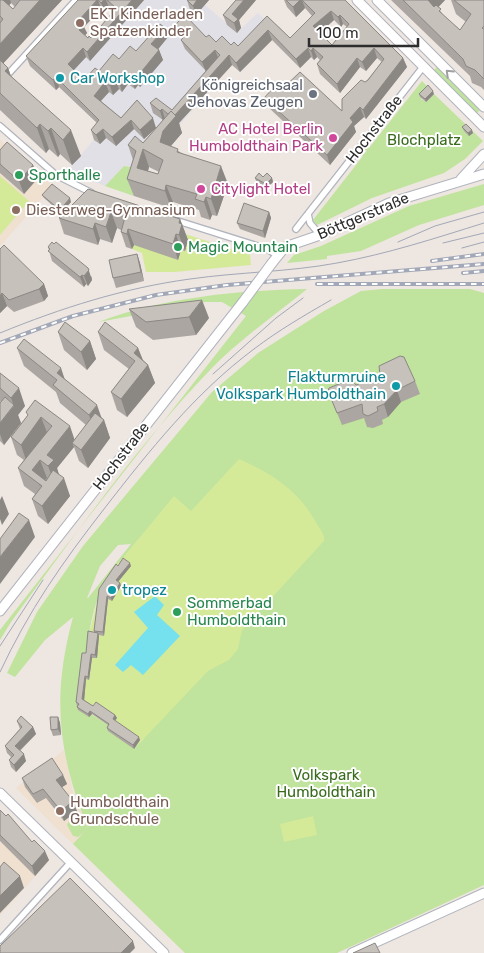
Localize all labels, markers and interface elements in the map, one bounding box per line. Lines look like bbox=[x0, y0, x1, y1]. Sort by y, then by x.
place label: EKT Kinderladen Spatzenkinder bbox=[90, 5, 203, 40]
scale bar bbox=[309, 15, 418, 47]
marker: EKT Kinderladen Spatzenkinder bbox=[74, 17, 86, 29]
text: 100 m bbox=[316, 24, 358, 42]
place label: Car Workshop bbox=[70, 69, 165, 87]
one-way arrow bbox=[446, 70, 455, 79]
marker: Car Workshop bbox=[54, 72, 66, 84]
place label: Königreichsaal Jehovas Zeugen bbox=[187, 76, 303, 111]
marker: Königreichsaal Jehovas Zeugen bbox=[307, 88, 319, 100]
street label: Hochstraße bbox=[342, 91, 406, 167]
place label: AC Hotel Berlin Humboldthain Park bbox=[189, 120, 323, 155]
park label: Blochplatz bbox=[387, 131, 461, 149]
marker: AC Hotel Berlin Humboldthain Park bbox=[327, 132, 339, 144]
place label: Sporthalle bbox=[29, 166, 101, 184]
marker: Sporthalle bbox=[13, 169, 25, 181]
place label: Citylight Hotel bbox=[211, 180, 311, 198]
marker: Citylight Hotel bbox=[195, 183, 207, 195]
street label: Böttgerstraße bbox=[314, 189, 412, 243]
place label: Diesterweg-Gymnasium bbox=[26, 201, 195, 219]
marker: Diesterweg-Gymnasium bbox=[10, 204, 22, 216]
place label: Magic Mountain bbox=[188, 238, 298, 256]
marker: Magic Mountain bbox=[172, 241, 184, 253]
place label: Flakturmruine Volkspark Humboldthain bbox=[216, 368, 386, 403]
marker: Flakturmruine Volkspark Humboldthain bbox=[390, 380, 402, 392]
street label: Hochstraße bbox=[89, 418, 153, 494]
place label: tropez bbox=[122, 581, 167, 599]
marker: tropez bbox=[106, 584, 118, 596]
place label: Sommerbad Humboldthain bbox=[187, 594, 286, 629]
marker: Sommerbad Humboldthain bbox=[171, 606, 183, 618]
park label: Volkspark Humboldthain bbox=[276, 766, 376, 801]
place label: Humboldthain Grundschule bbox=[70, 793, 169, 828]
marker: Humboldthain Grundschule bbox=[54, 805, 66, 817]

